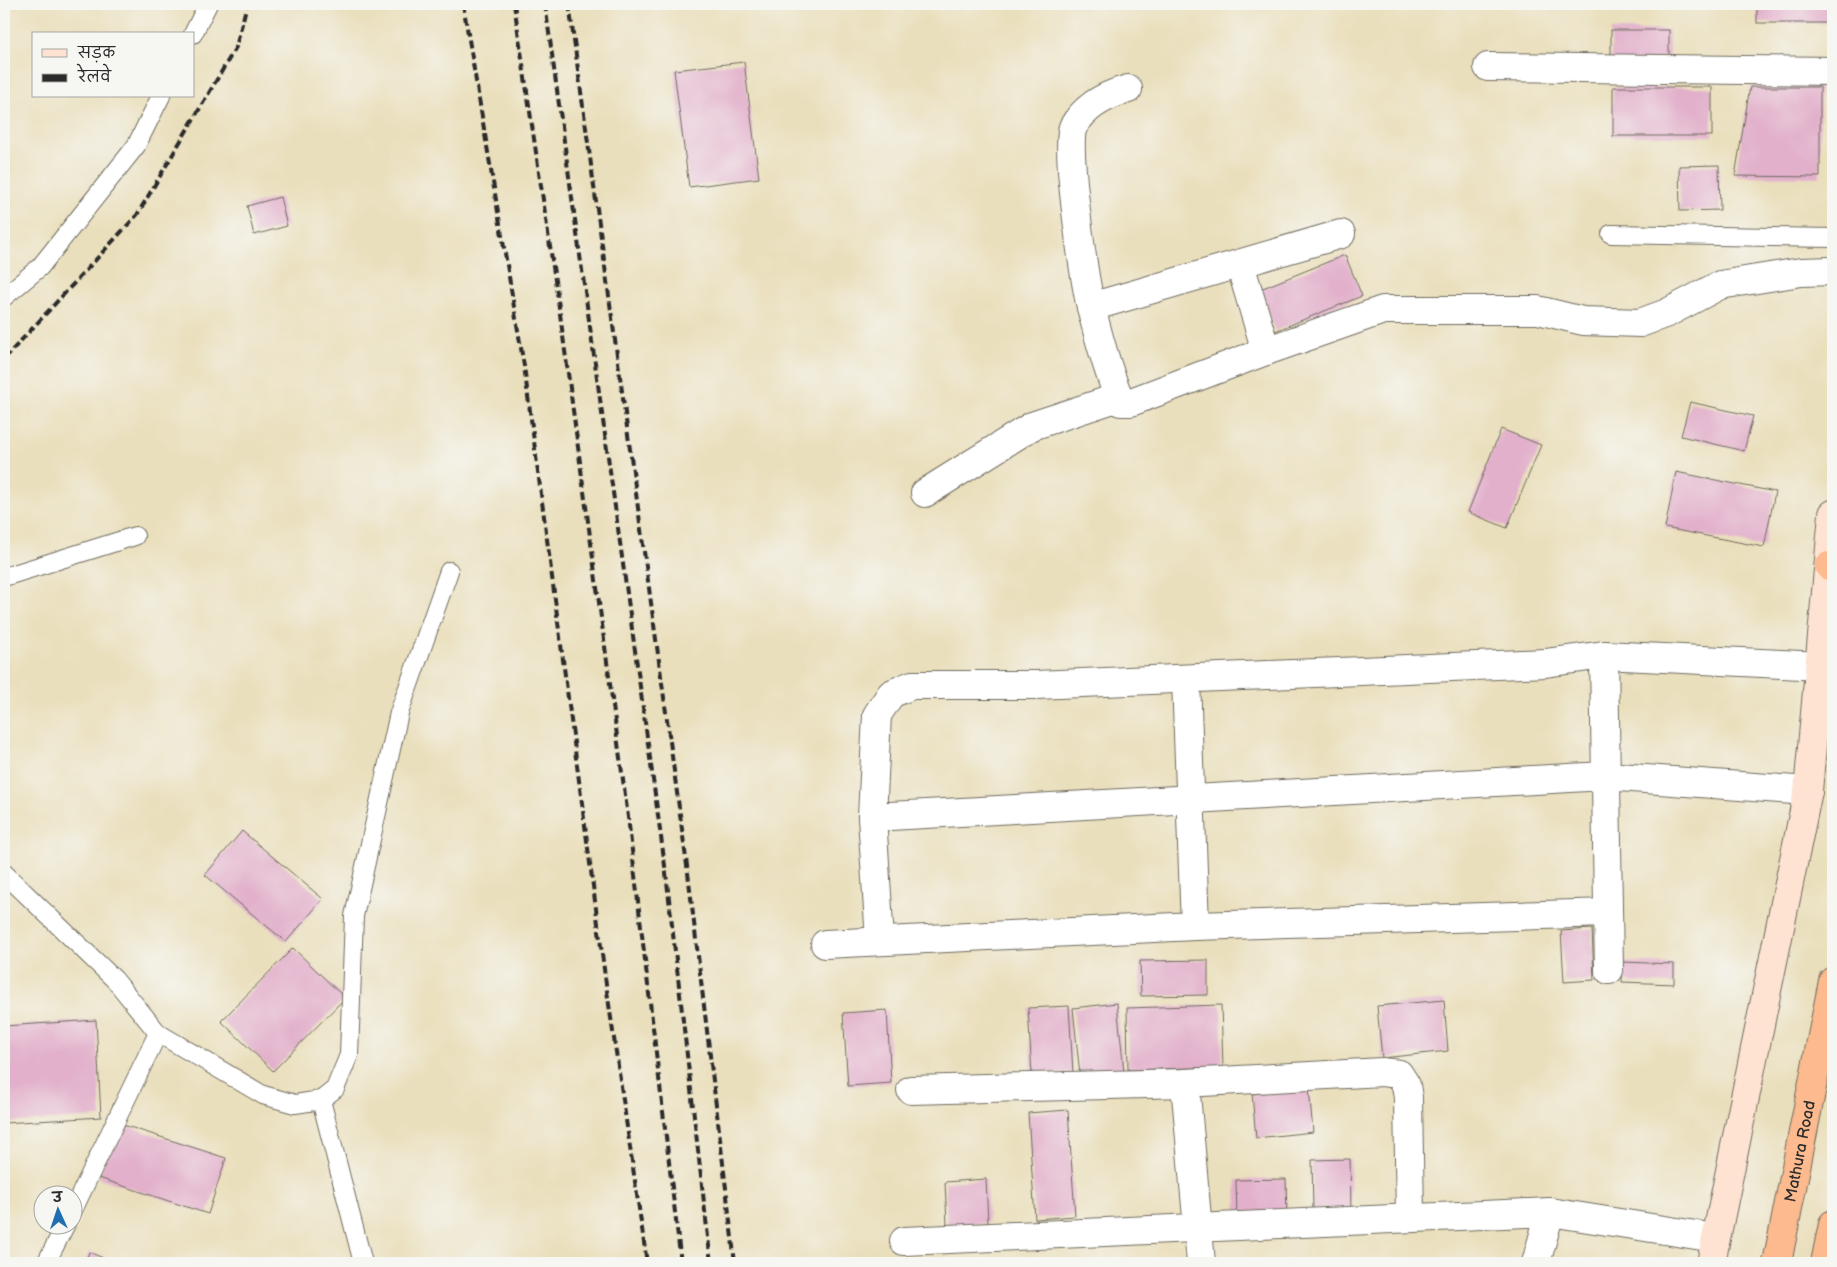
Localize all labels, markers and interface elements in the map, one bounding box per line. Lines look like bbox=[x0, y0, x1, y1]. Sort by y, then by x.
legend bbox=[32, 32, 195, 98]
text: सड़क bbox=[77, 44, 116, 63]
text: रेलवे bbox=[76, 63, 112, 87]
street label: Mathura Road bbox=[1781, 1099, 1820, 1204]
north arrow bbox=[32, 1184, 82, 1234]
text: उ bbox=[50, 1189, 64, 1206]

